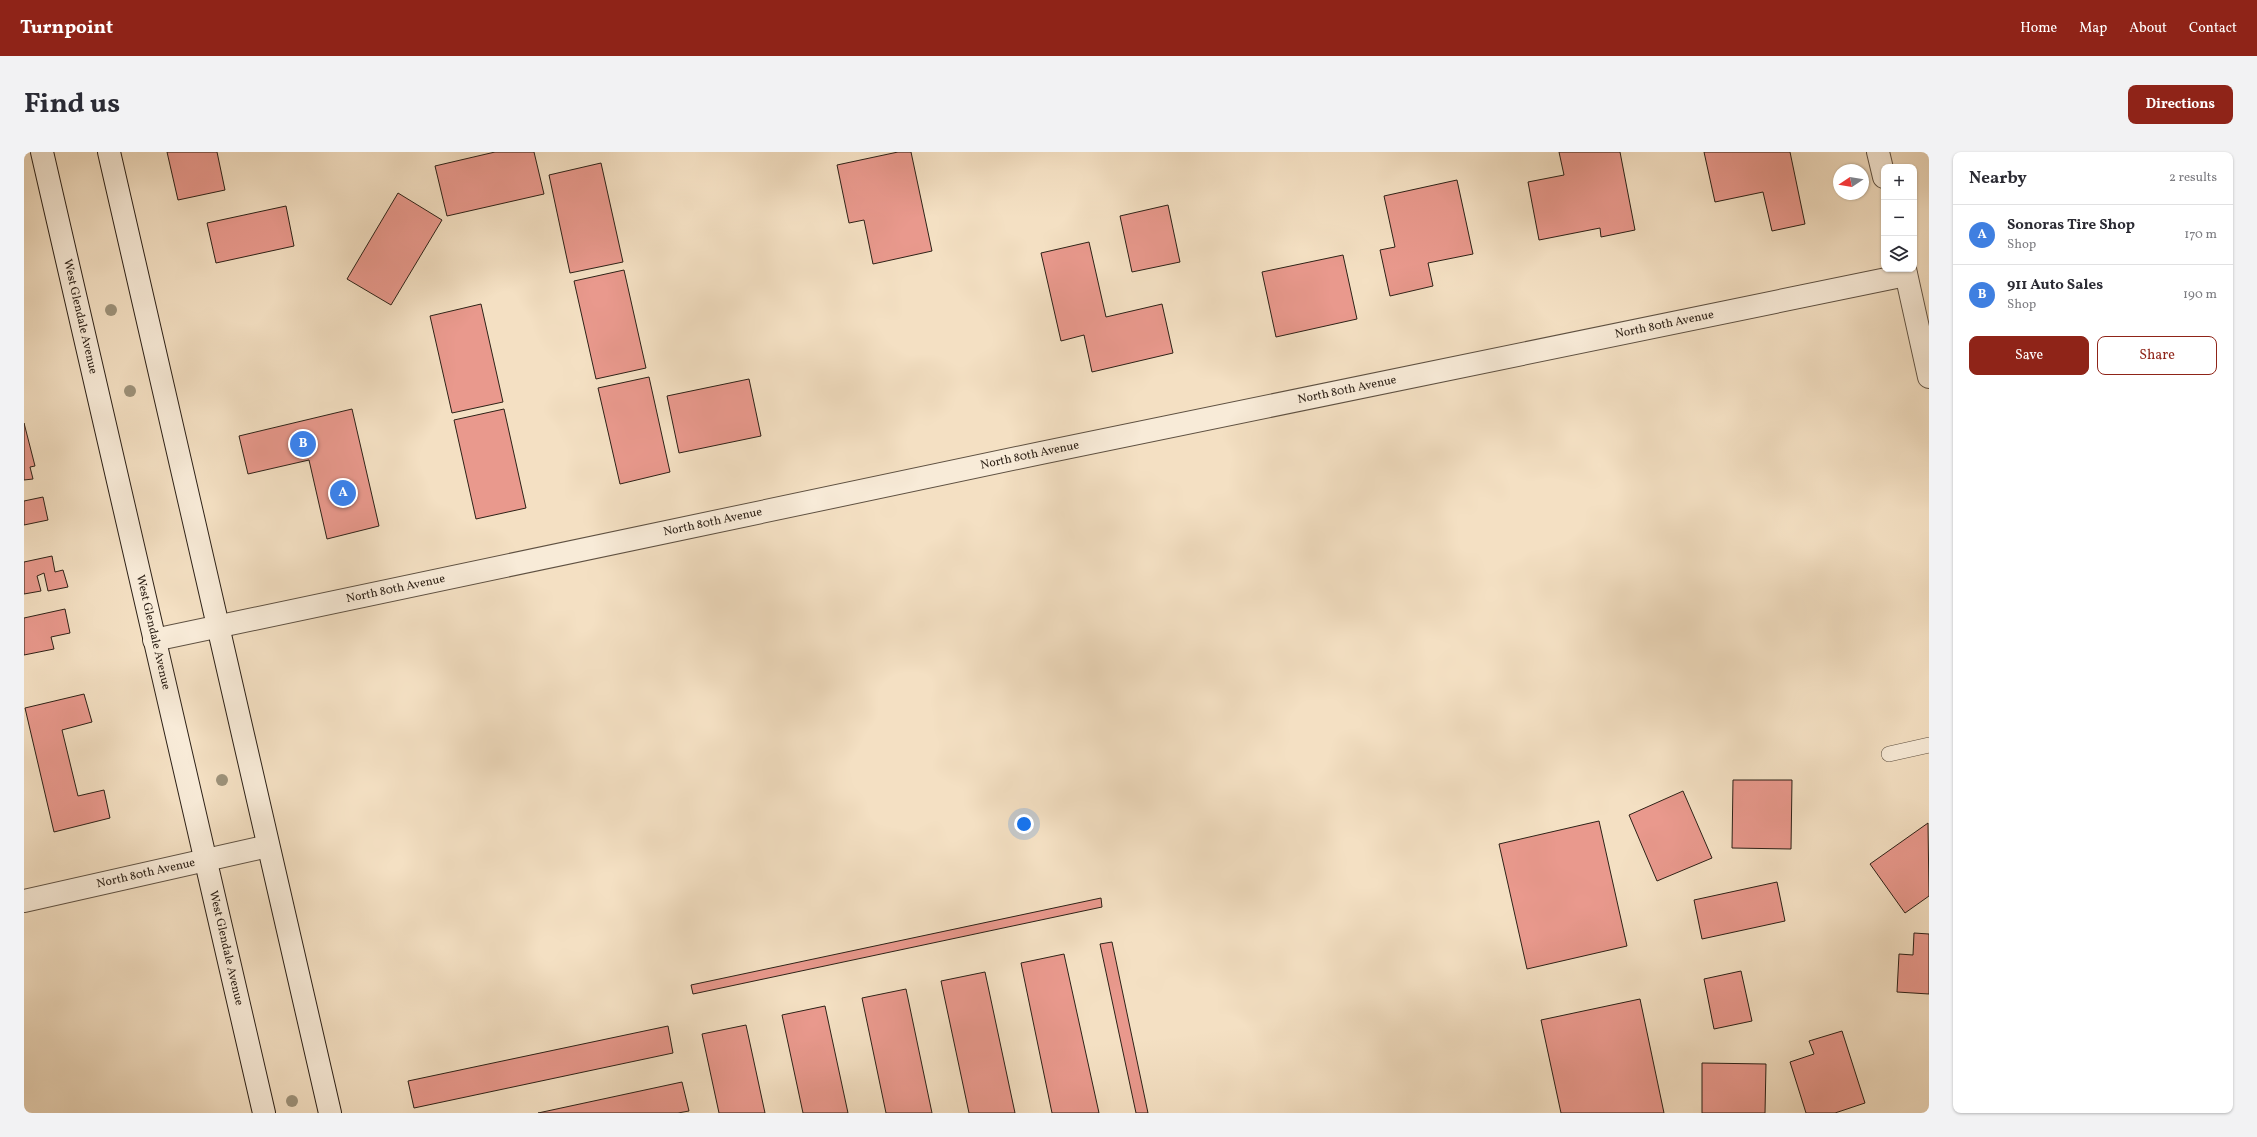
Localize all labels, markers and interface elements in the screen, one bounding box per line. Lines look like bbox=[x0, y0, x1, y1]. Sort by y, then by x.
text: Turnpoint bbox=[20, 15, 113, 41]
text: Home bbox=[2020, 19, 2057, 38]
text: Map bbox=[2079, 19, 2107, 38]
text: About bbox=[2129, 19, 2167, 38]
text: Contact bbox=[2189, 19, 2237, 38]
text: Find us bbox=[24, 85, 120, 124]
button: Directions bbox=[2128, 85, 2233, 124]
north arrow bbox=[1833, 164, 1869, 200]
map controls bbox=[1881, 164, 1917, 272]
button: + bbox=[1881, 164, 1917, 200]
text: Nearby bbox=[1969, 167, 2027, 190]
text: 2 results bbox=[2169, 169, 2217, 187]
button: − bbox=[1881, 200, 1917, 236]
text: Sonoras Tire Shop bbox=[2007, 215, 2135, 236]
text: A bbox=[1977, 226, 1987, 244]
text: 170 m bbox=[2184, 226, 2217, 244]
button: layers bbox=[1881, 236, 1917, 272]
text: Shop bbox=[2007, 236, 2036, 254]
street label: West Glendale Avenue bbox=[59, 258, 101, 376]
text: 911 Auto Sales bbox=[2007, 275, 2103, 296]
text: B bbox=[1978, 286, 1986, 304]
text: 190 m bbox=[2183, 286, 2217, 304]
text: Shop bbox=[2007, 296, 2036, 314]
street label: North 80th Avenue bbox=[1614, 307, 1716, 343]
button: Save bbox=[1969, 336, 2089, 375]
button: Share bbox=[2097, 336, 2217, 375]
street label: North 80th Avenue bbox=[1296, 372, 1398, 408]
pin: B bbox=[290, 429, 316, 459]
street label: North 80th Avenue bbox=[979, 437, 1081, 474]
pin: A bbox=[330, 478, 356, 508]
street label: North 80th Avenue bbox=[662, 504, 764, 540]
street label: North 80th Avenue bbox=[345, 571, 447, 607]
street label: West Glendale Avenue bbox=[132, 573, 174, 692]
your location bbox=[1014, 814, 1034, 834]
street label: North 80th Avenue bbox=[95, 855, 197, 892]
street label: West Glendale Avenue bbox=[205, 889, 247, 1007]

